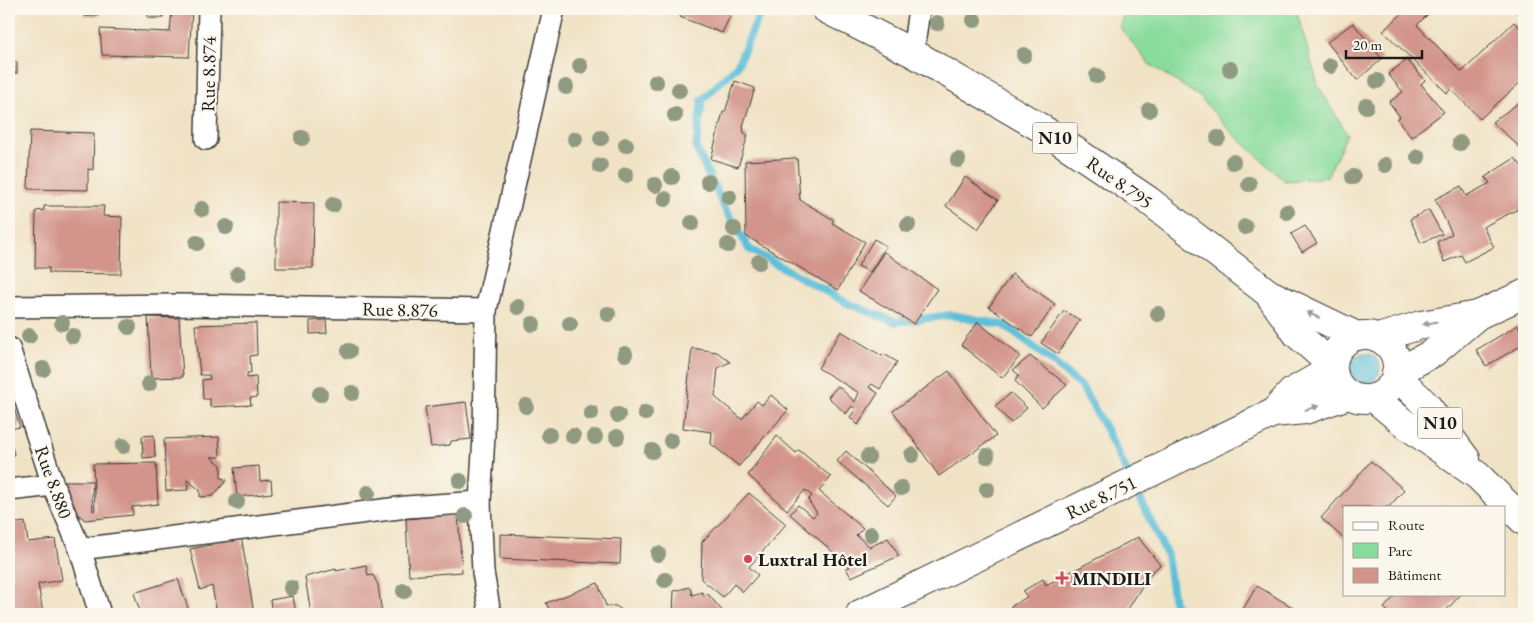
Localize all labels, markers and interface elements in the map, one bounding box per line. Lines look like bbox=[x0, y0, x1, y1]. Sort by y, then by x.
scale bar bbox=[1346, 28, 1422, 60]
street label: Rue 8.874 bbox=[195, 35, 222, 112]
text: 20 m bbox=[1353, 35, 1382, 54]
road number: N10 bbox=[1032, 122, 1078, 154]
street label: Rue 8.795 bbox=[1082, 150, 1158, 214]
street label: Rue 8.876 bbox=[362, 296, 438, 323]
one-way arrow bbox=[1305, 311, 1320, 319]
one-way arrow bbox=[1423, 319, 1438, 327]
one-way arrow bbox=[1304, 403, 1319, 411]
road number: N10 bbox=[1418, 408, 1462, 438]
street label: Rue 8.880 bbox=[29, 442, 78, 522]
street label: Rue 8.751 bbox=[1062, 470, 1141, 525]
legend bbox=[1343, 506, 1506, 596]
text: Route bbox=[1388, 515, 1425, 534]
text: Parc bbox=[1388, 541, 1413, 560]
place label: Luxtral Hôtel bbox=[758, 547, 868, 572]
marker: Luxtral Hôtel bbox=[742, 553, 754, 565]
text: Bâtiment bbox=[1388, 565, 1442, 584]
place label: MINDILI bbox=[1072, 566, 1151, 591]
marker: MINDILI bbox=[1056, 572, 1068, 584]

